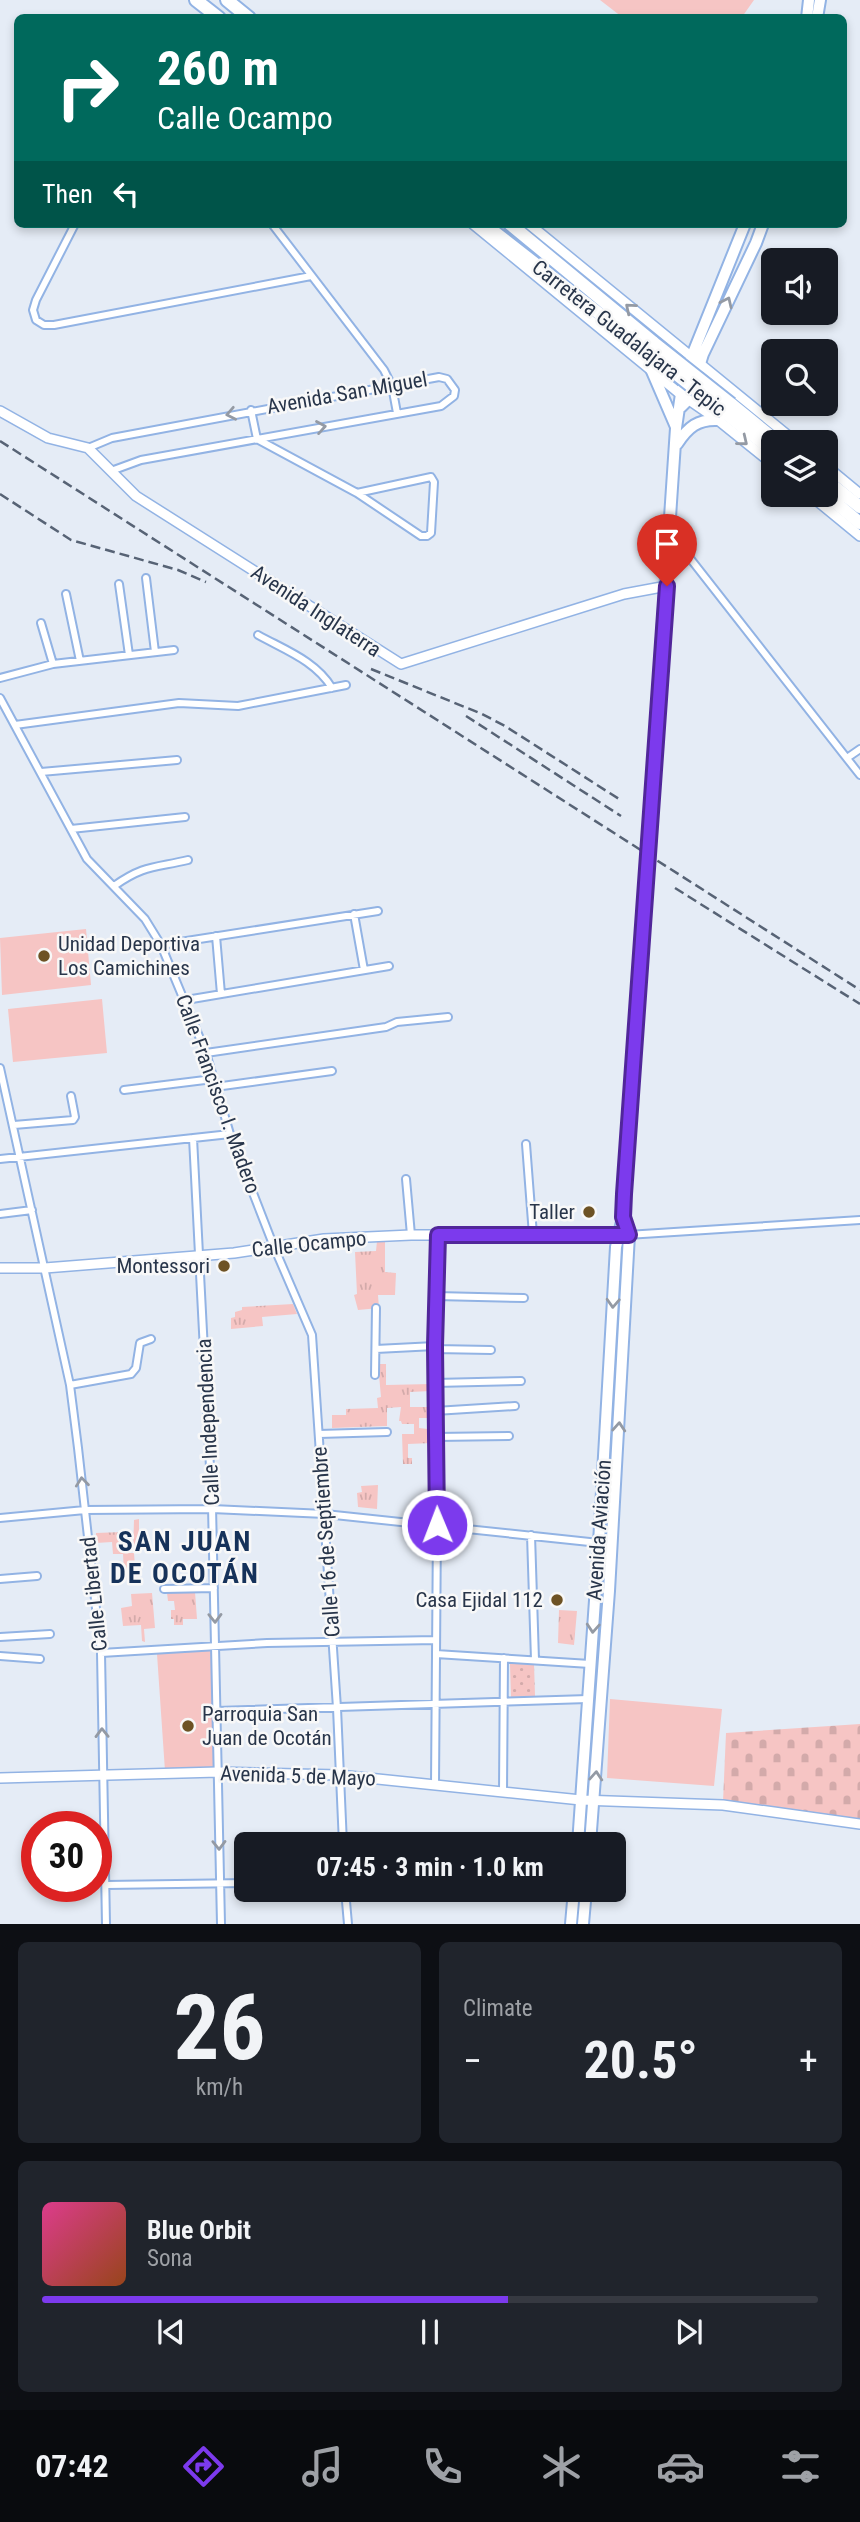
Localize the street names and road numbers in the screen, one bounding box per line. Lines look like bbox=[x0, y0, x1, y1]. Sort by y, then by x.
street label: Carretera Guadalajara - Tepic bbox=[527, 255, 731, 421]
street label: Avenida San Miguel bbox=[265, 367, 429, 419]
street label: Avenida Inglaterra bbox=[247, 560, 385, 662]
street label: Calle Francisco I. Madero bbox=[171, 991, 265, 1197]
street label: Calle Ocampo bbox=[250, 1226, 368, 1262]
street label: Calle Independencia bbox=[192, 1338, 224, 1506]
street label: Calle 16 de Septiembre bbox=[307, 1446, 345, 1638]
street label: Avenida Aviación bbox=[582, 1459, 616, 1601]
street label: Calle Libertad bbox=[76, 1536, 112, 1652]
street label: Avenida 5 de Mayo bbox=[220, 1761, 376, 1791]

